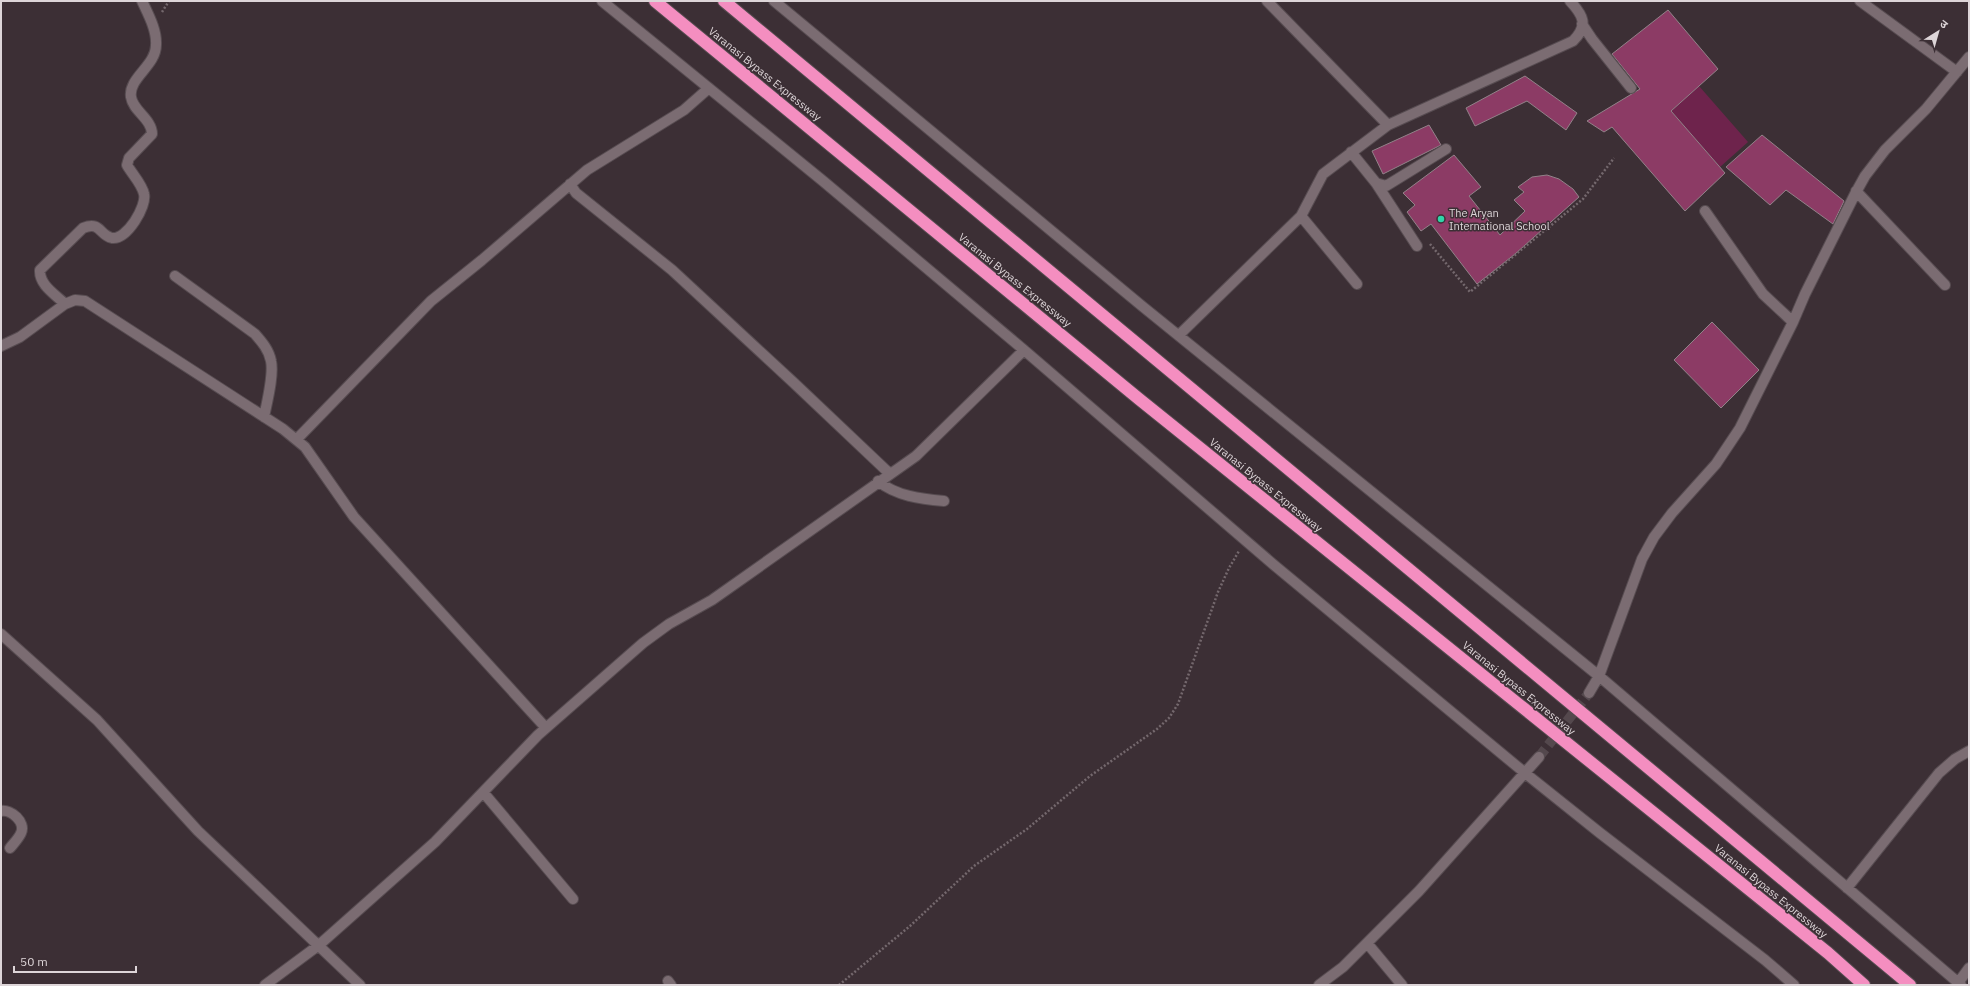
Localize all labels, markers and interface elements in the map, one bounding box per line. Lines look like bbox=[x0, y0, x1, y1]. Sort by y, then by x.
north arrow bbox=[1918, 12, 1958, 52]
text: उ bbox=[1937, 16, 1951, 32]
street label: Varanasi Bypass Expressway bbox=[706, 24, 825, 124]
place label: The Aryan International School bbox=[1449, 206, 1550, 233]
marker: The Aryan International School bbox=[1436, 214, 1446, 224]
street label: Varanasi Bypass Expressway bbox=[956, 230, 1075, 330]
street label: Varanasi Bypass Expressway bbox=[1207, 435, 1326, 535]
street label: Varanasi Bypass Expressway bbox=[1460, 638, 1579, 738]
street label: Varanasi Bypass Expressway bbox=[1712, 841, 1831, 941]
scale bar bbox=[14, 948, 136, 974]
text: 50 m bbox=[20, 954, 48, 969]

